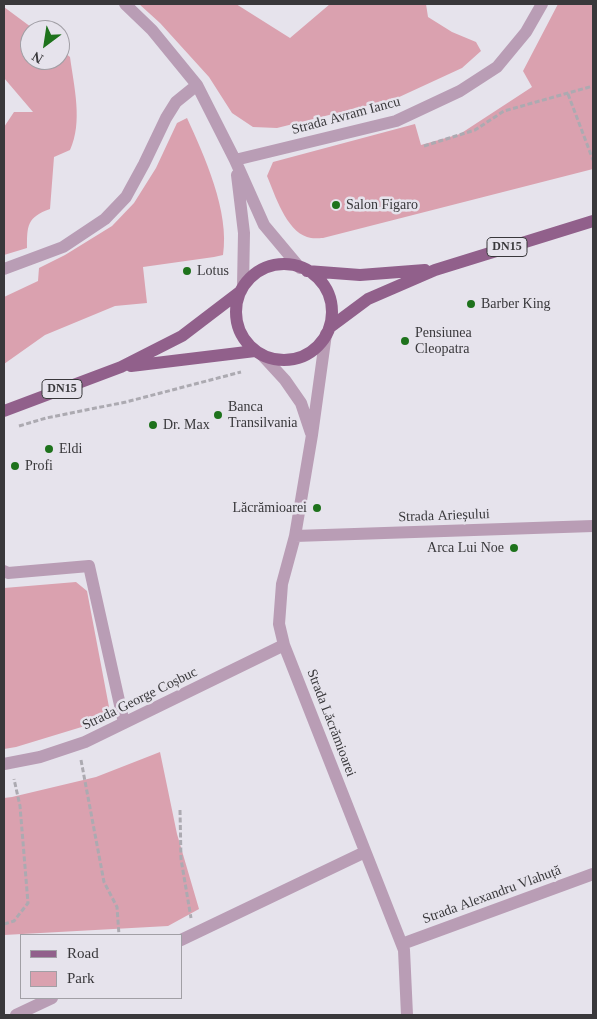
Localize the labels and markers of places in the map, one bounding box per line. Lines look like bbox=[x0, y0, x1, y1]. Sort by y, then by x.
place label: Salon Figaro bbox=[346, 197, 418, 213]
marker: Salon Figaro bbox=[330, 199, 342, 211]
place label: Lotus bbox=[197, 263, 229, 279]
marker: Lotus bbox=[181, 265, 193, 277]
place label: Barber King bbox=[481, 296, 551, 312]
marker: Barber King bbox=[465, 298, 477, 310]
place label: Pensiunea Cleopatra bbox=[415, 325, 472, 358]
marker: Pensiunea Cleopatra bbox=[399, 335, 411, 347]
place label: Banca Transilvania bbox=[228, 399, 297, 432]
marker: Banca Transilvania bbox=[212, 409, 224, 421]
place label: Dr. Max bbox=[163, 417, 210, 433]
marker: Dr. Max bbox=[147, 419, 159, 431]
place label: Eldi bbox=[59, 441, 82, 457]
marker: Eldi bbox=[43, 443, 55, 455]
place label: Profi bbox=[25, 458, 53, 474]
marker: Profi bbox=[9, 460, 21, 472]
place label: Lăcrămioarei bbox=[232, 500, 307, 516]
marker: Lăcrămioarei bbox=[311, 502, 323, 514]
place label: Arca Lui Noe bbox=[427, 540, 504, 556]
marker: Arca Lui Noe bbox=[508, 542, 520, 554]

